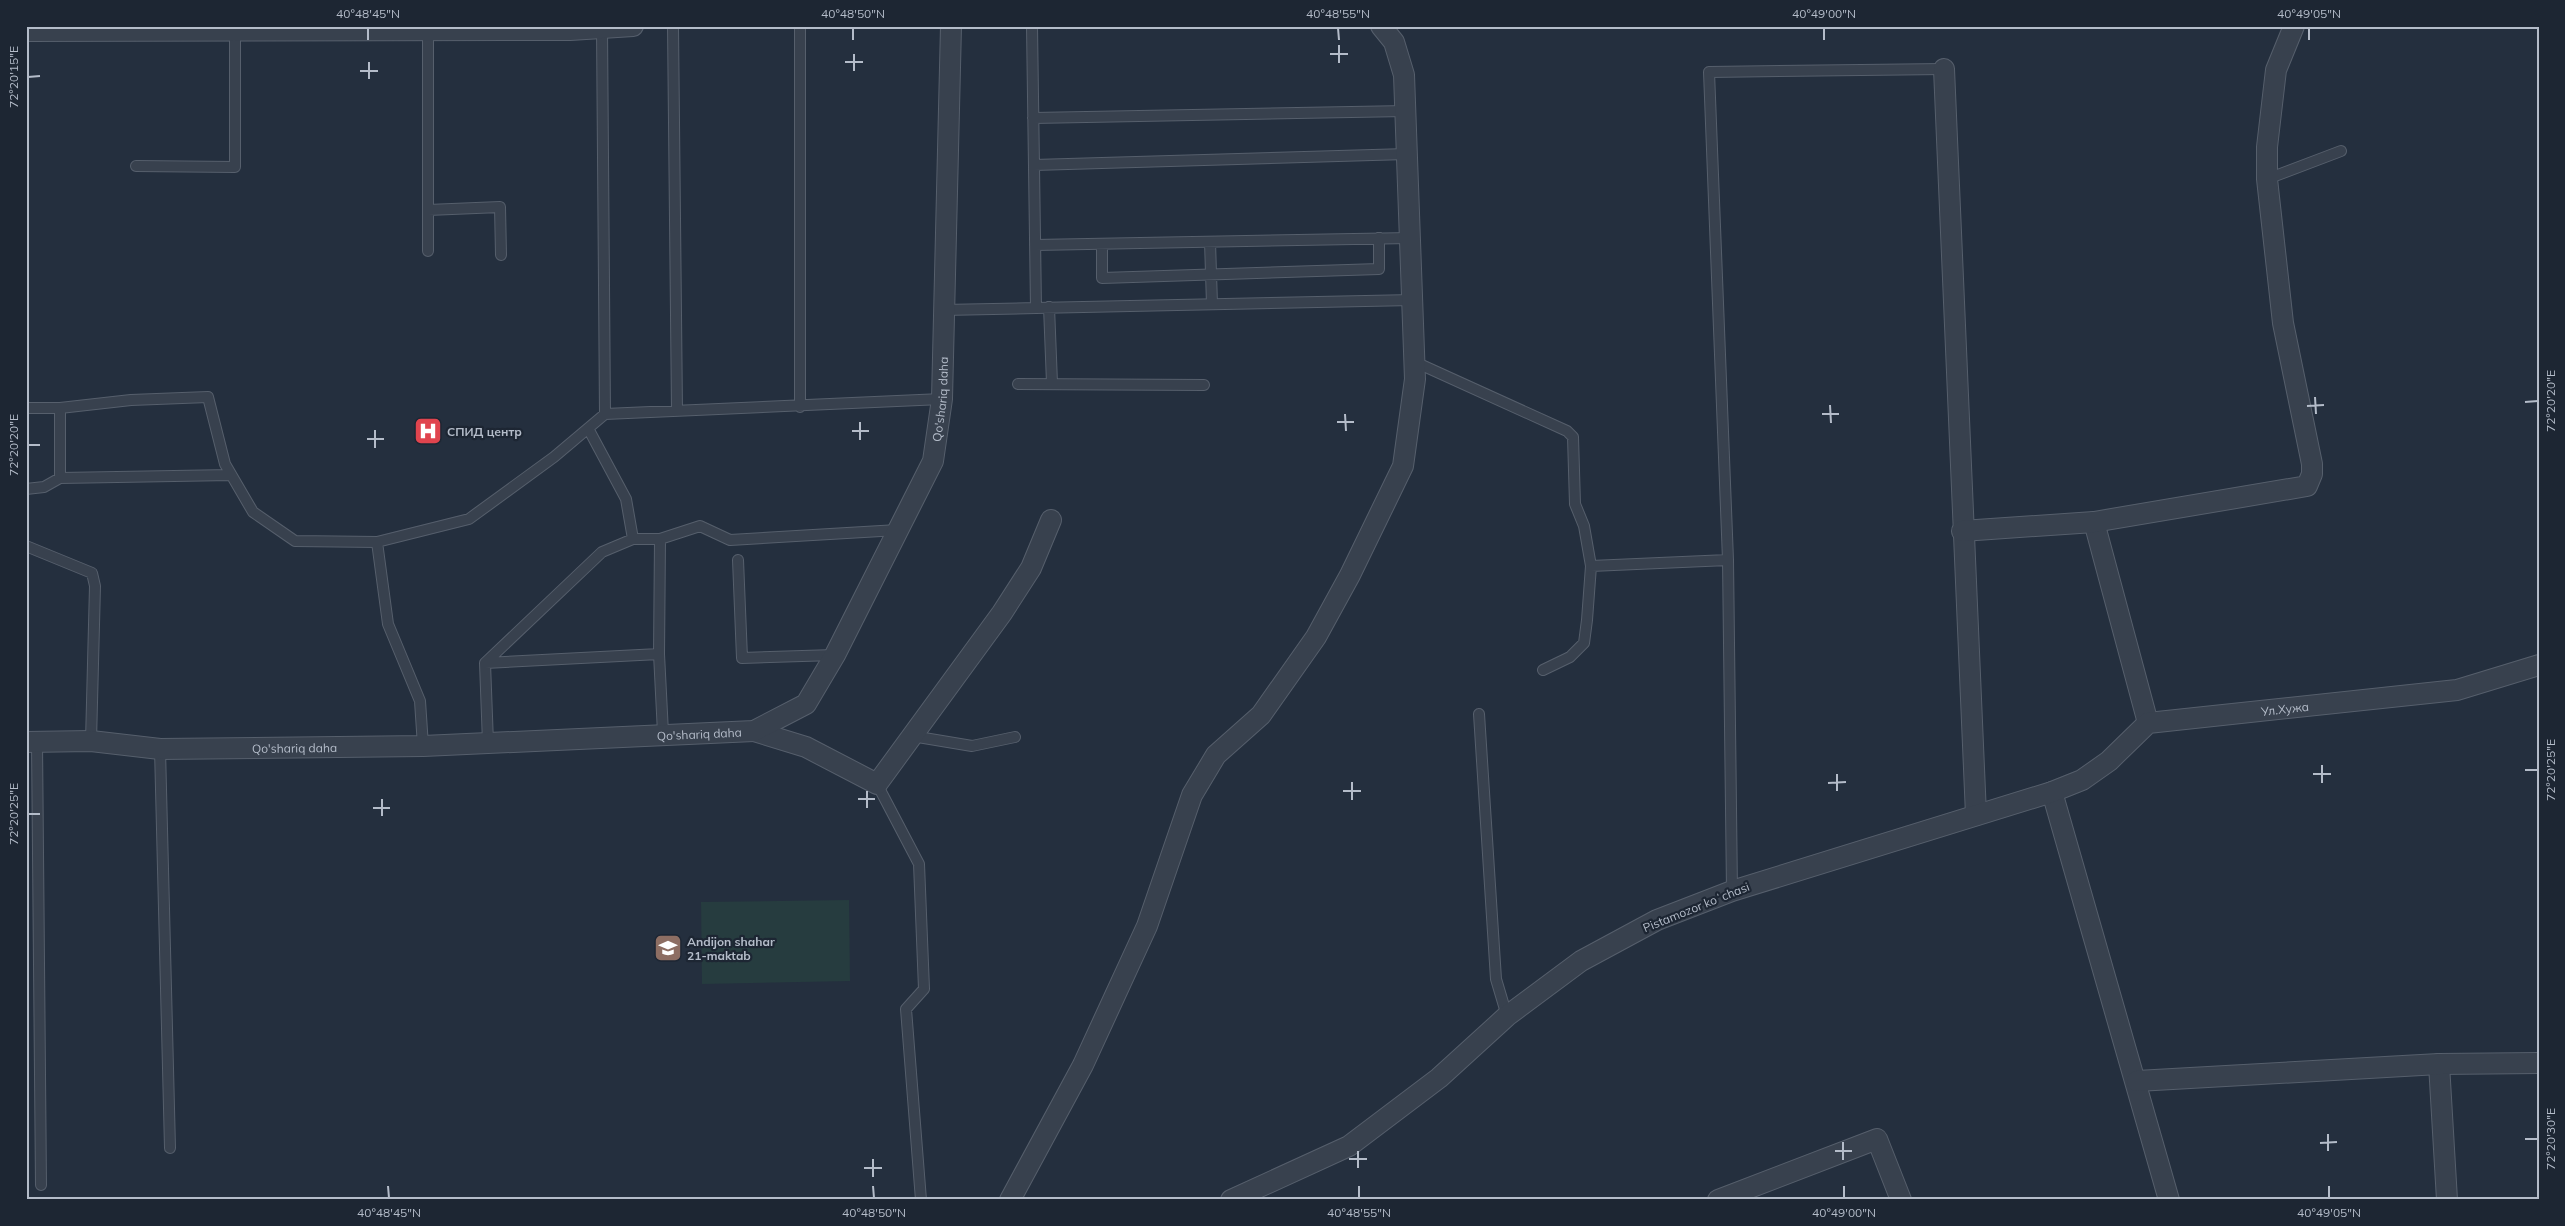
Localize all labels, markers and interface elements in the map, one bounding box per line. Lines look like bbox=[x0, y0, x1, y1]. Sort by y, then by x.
text: 40°48'45"N bbox=[336, 6, 400, 21]
text: 40°48'50"N bbox=[821, 6, 885, 21]
text: 40°48'55"N bbox=[1306, 6, 1370, 21]
text: 40°49'00"N bbox=[1792, 6, 1856, 21]
text: 40°49'05"N bbox=[2277, 6, 2341, 21]
text: 72°20'15"E bbox=[6, 46, 21, 108]
street label: Qo'shariq daha bbox=[928, 357, 951, 443]
text: 72°20'20"E bbox=[2543, 370, 2558, 432]
text: 72°20'20"E bbox=[6, 414, 21, 476]
hospital icon: СПИД центр bbox=[413, 416, 443, 446]
place label: СПИД центр bbox=[447, 424, 522, 439]
street label: Ул.Хужа bbox=[2259, 698, 2310, 718]
street label: Qo'shariq daha bbox=[656, 724, 742, 743]
street label: Qo'shariq daha bbox=[252, 739, 337, 755]
text: 72°20'25"E bbox=[2543, 739, 2558, 801]
text: 72°20'25"E bbox=[6, 783, 21, 845]
street label: Pistamozor koʻchasi bbox=[1641, 879, 1752, 935]
school or university icon: Andijon shahar 21-maktab bbox=[653, 933, 683, 963]
place label: Andijon shahar 21-maktab bbox=[687, 934, 775, 963]
text: 72°20'30"E bbox=[2543, 1108, 2558, 1170]
text: 40°48'45"N bbox=[357, 1205, 421, 1220]
text: 40°48'50"N bbox=[842, 1205, 906, 1220]
text: 40°48'55"N bbox=[1327, 1205, 1391, 1220]
text: 40°49'00"N bbox=[1812, 1205, 1876, 1220]
text: 40°49'05"N bbox=[2297, 1205, 2361, 1220]

